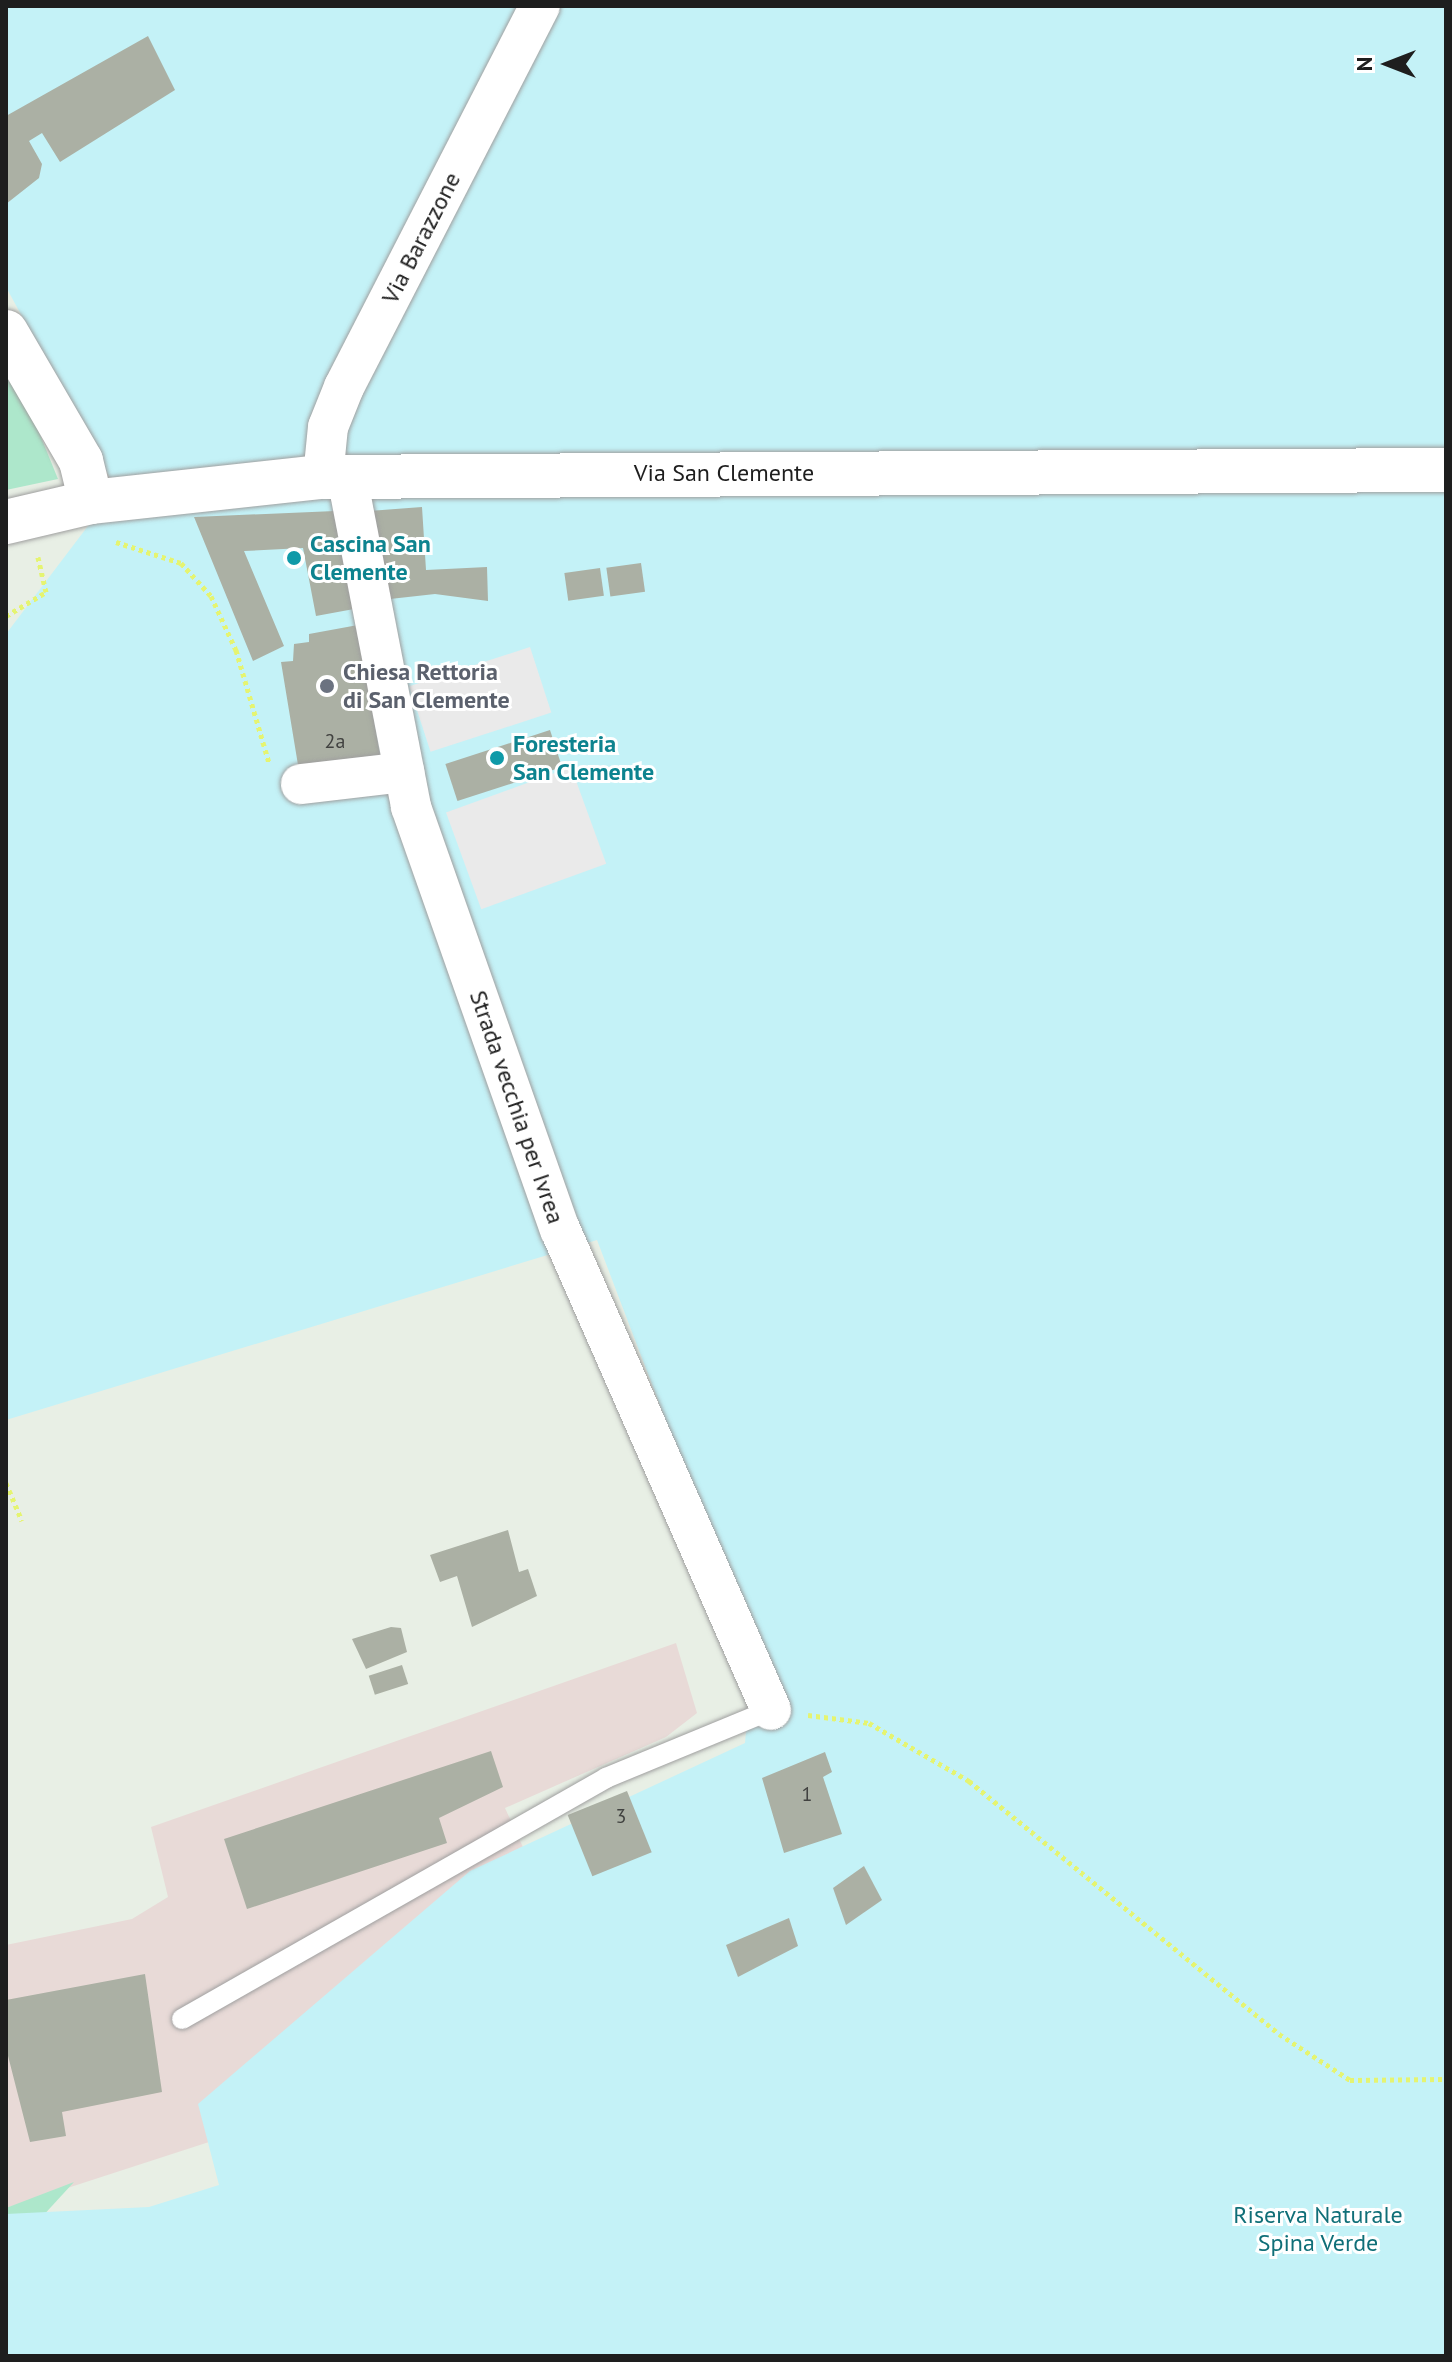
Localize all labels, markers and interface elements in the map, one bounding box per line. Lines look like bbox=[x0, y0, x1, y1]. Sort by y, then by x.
north arrow bbox=[1348, 24, 1428, 104]
text: N bbox=[1350, 57, 1378, 71]
street label: Via Barazzone bbox=[376, 167, 466, 309]
street label: Via San Clemente bbox=[634, 459, 814, 487]
place label: Cascina San Clemente bbox=[310, 530, 431, 586]
marker: Cascina San Clemente bbox=[285, 549, 303, 567]
place label: Chiesa Rettoria di San Clemente bbox=[343, 658, 510, 714]
marker: Chiesa Rettoria di San Clemente bbox=[318, 677, 336, 695]
house number: 2a bbox=[325, 729, 345, 753]
place label: Foresteria San Clemente bbox=[513, 730, 654, 786]
marker: Foresteria San Clemente bbox=[488, 749, 506, 767]
street label: Strada vecchia per Ivrea bbox=[464, 987, 570, 1227]
house number: 1 bbox=[802, 1782, 812, 1806]
house number: 3 bbox=[616, 1804, 626, 1828]
park label: Riserva Naturale Spina Verde bbox=[1233, 2201, 1403, 2257]

